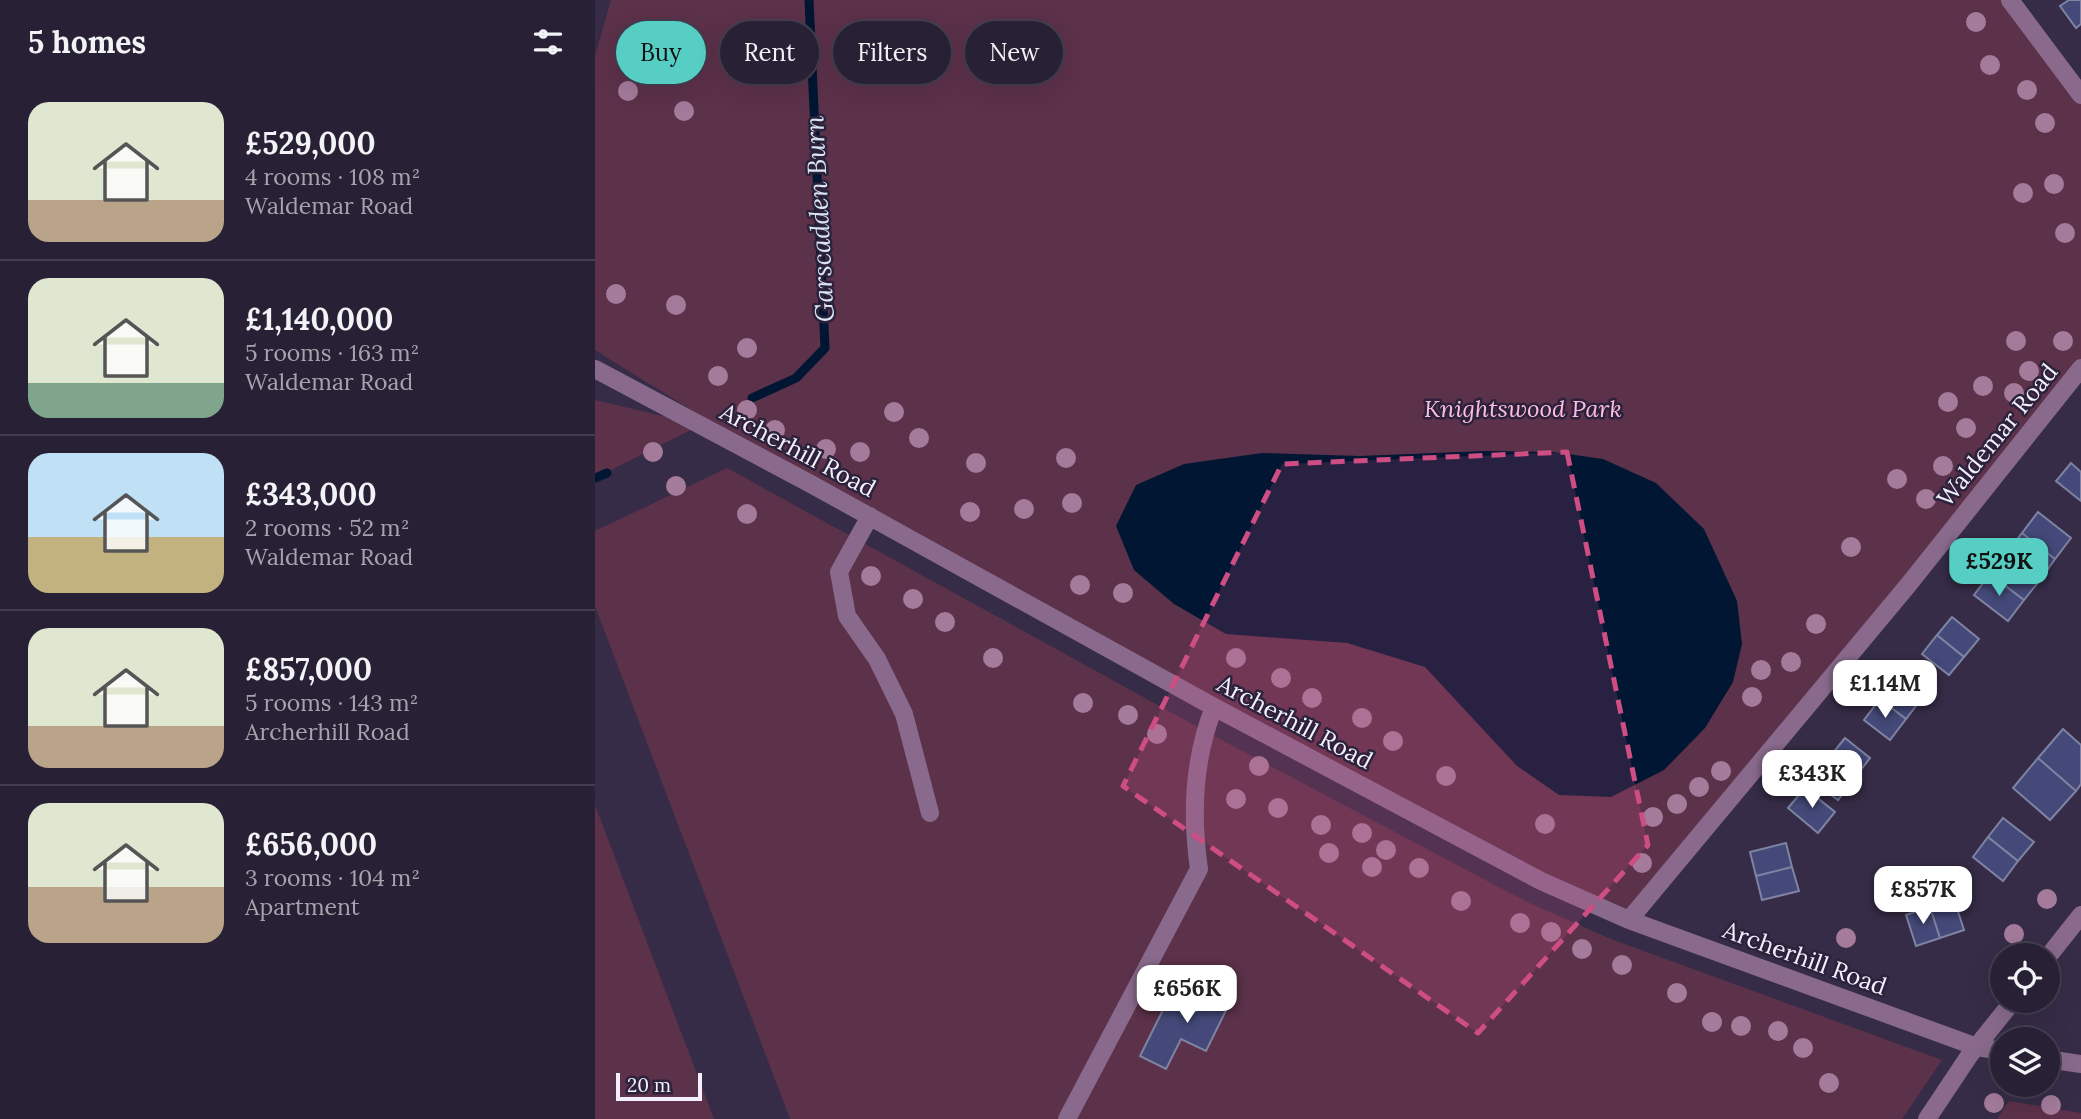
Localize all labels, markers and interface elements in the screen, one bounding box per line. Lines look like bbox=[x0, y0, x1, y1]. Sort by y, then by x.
chip: Buy bbox=[616, 21, 706, 84]
chip: Rent bbox=[720, 21, 819, 84]
chip: Filters bbox=[833, 21, 951, 84]
chip: New bbox=[965, 21, 1063, 84]
text: 5 homes bbox=[28, 23, 146, 61]
icon: filters bbox=[529, 23, 567, 61]
water label: Garscadden Burn bbox=[797, 115, 841, 323]
text: £529,000 bbox=[245, 124, 375, 162]
icon: home bbox=[84, 130, 168, 214]
text: 4 rooms · 108 m² bbox=[245, 162, 420, 191]
text: Waldemar Road bbox=[245, 191, 413, 220]
text: £1,140,000 bbox=[245, 300, 393, 338]
icon: home bbox=[84, 306, 168, 390]
text: 5 rooms · 163 m² bbox=[245, 338, 419, 367]
street label: Waldemar Road bbox=[1930, 357, 2064, 513]
text: Waldemar Road bbox=[245, 367, 413, 396]
park label: Knightswood Park bbox=[1424, 393, 1622, 424]
street label: Archerhill Road bbox=[714, 395, 881, 504]
text: £343,000 bbox=[245, 475, 377, 513]
icon: home bbox=[84, 481, 168, 565]
text: 2 rooms · 52 m² bbox=[245, 513, 410, 542]
pin: £529K bbox=[1950, 538, 2048, 598]
text: Waldemar Road bbox=[245, 542, 413, 571]
text: £529K bbox=[1965, 546, 2033, 575]
text: £857,000 bbox=[245, 650, 372, 688]
icon: home bbox=[84, 656, 168, 740]
pin: £1.14M bbox=[1828, 660, 1942, 720]
street label: Archerhill Road bbox=[1211, 667, 1378, 776]
text: £1.14M bbox=[1849, 668, 1921, 697]
text: 5 rooms · 143 m² bbox=[245, 688, 418, 717]
text: Archerhill Road bbox=[245, 717, 410, 746]
pin: £343K bbox=[1763, 750, 1861, 810]
text: £343K bbox=[1778, 758, 1846, 787]
text: £656,000 bbox=[245, 825, 377, 863]
icon: home bbox=[84, 831, 168, 915]
text: 3 rooms · 104 m² bbox=[245, 863, 420, 892]
pin: £857K bbox=[1874, 866, 1972, 926]
text: £857K bbox=[1890, 874, 1956, 903]
text: Apartment bbox=[245, 892, 360, 921]
street label: Archerhill Road bbox=[1718, 914, 1891, 1002]
map controls bbox=[1990, 943, 2060, 1097]
button: locate bbox=[1990, 943, 2060, 1013]
pin: £656K bbox=[1138, 965, 1236, 1025]
text: £656K bbox=[1153, 973, 1221, 1002]
button: layers bbox=[1990, 1027, 2060, 1097]
scale bar bbox=[616, 1070, 702, 1102]
text: 20 m bbox=[627, 1073, 671, 1097]

